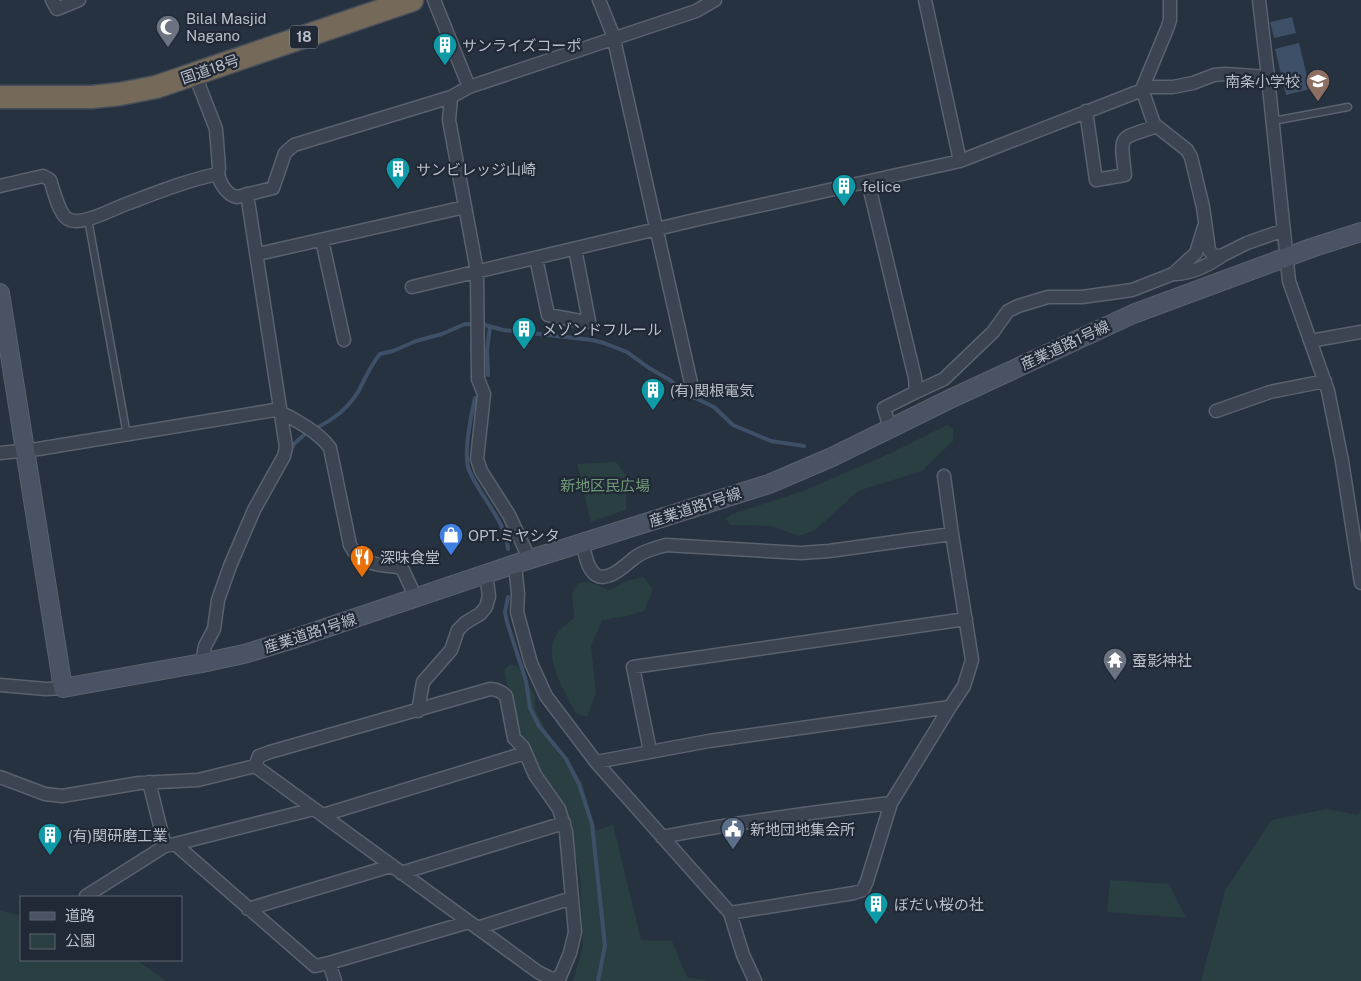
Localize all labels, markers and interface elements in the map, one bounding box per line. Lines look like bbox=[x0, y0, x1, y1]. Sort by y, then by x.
place label: Bilal Masjid Nagano bbox=[186, 10, 267, 44]
mosque icon: Bilal Masjid Nagano bbox=[155, 14, 181, 48]
road number: 18 bbox=[290, 26, 318, 48]
building icon: サンライズコーポ bbox=[432, 32, 458, 66]
place label: サンライズコーポ bbox=[462, 37, 582, 54]
street label: 国道18号 bbox=[178, 51, 242, 87]
school or university icon: 南条小学校 bbox=[1305, 68, 1331, 102]
place label: 南条小学校 bbox=[1225, 73, 1300, 90]
building icon: サンビレッジ山崎 bbox=[385, 156, 411, 190]
place label: サンビレッジ山崎 bbox=[416, 161, 536, 178]
building icon: felice bbox=[831, 173, 857, 207]
place label: felice bbox=[862, 178, 901, 195]
building icon: メゾンドフルール bbox=[511, 316, 537, 350]
street label: 産業道路1号線 bbox=[1018, 317, 1112, 373]
place label: メゾンドフルール bbox=[542, 321, 662, 338]
building icon: (有)関根電気 bbox=[640, 377, 666, 411]
place label: (有)関根電気 bbox=[670, 382, 754, 399]
park label: 新地区民広場 bbox=[560, 477, 650, 494]
street label: 産業道路1号線 bbox=[647, 484, 743, 530]
shop icon: OPT.ミヤシタ bbox=[438, 522, 464, 556]
place label: OPT.ミヤシタ bbox=[468, 527, 560, 544]
restaurant icon: 深味食堂 bbox=[349, 544, 375, 578]
place label: 深味食堂 bbox=[380, 549, 440, 566]
street label: 産業道路1号線 bbox=[262, 610, 358, 656]
temple icon: 蚕影神社 bbox=[1102, 647, 1128, 681]
place label: 蚕影神社 bbox=[1132, 652, 1192, 669]
public building icon: 新地団地集会所 bbox=[720, 816, 746, 850]
place label: 新地団地集会所 bbox=[750, 821, 855, 838]
building icon: (有)関研磨工業 bbox=[37, 822, 63, 856]
place label: (有)関研磨工業 bbox=[68, 827, 167, 844]
building icon: ぼだい桜の社 bbox=[863, 891, 889, 925]
legend bbox=[20, 896, 182, 961]
place label: ぼだい桜の社 bbox=[894, 896, 984, 913]
text: 道路 bbox=[65, 907, 95, 924]
text: 公園 bbox=[65, 932, 95, 949]

